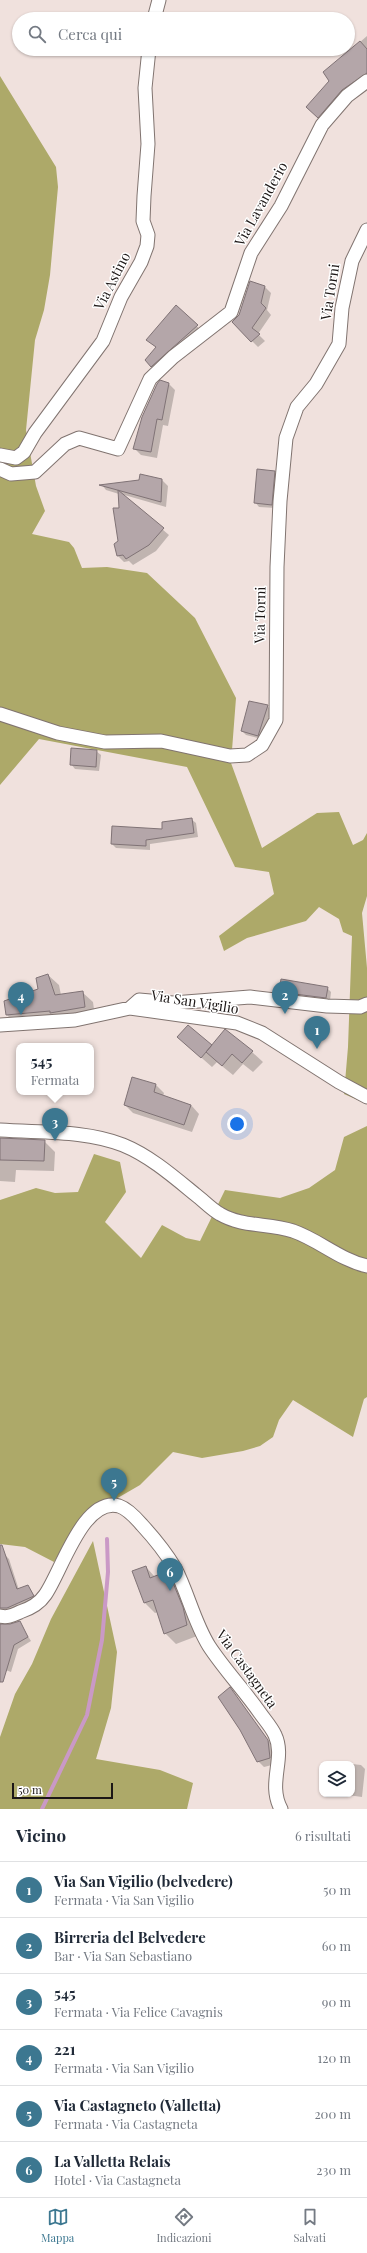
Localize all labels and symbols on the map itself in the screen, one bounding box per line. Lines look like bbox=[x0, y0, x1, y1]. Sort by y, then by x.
street label: Via Lavanderio bbox=[229, 158, 292, 250]
street label: Via Astino bbox=[88, 248, 134, 314]
street label: Via Torni bbox=[316, 262, 343, 323]
street label: Via Torni bbox=[249, 586, 269, 645]
pin: 2 bbox=[272, 981, 298, 1014]
pin: 4 bbox=[8, 982, 34, 1015]
street label: Via San Vigilio bbox=[149, 985, 241, 1018]
pin: 1 bbox=[304, 1016, 330, 1049]
pin: 3 bbox=[42, 1108, 68, 1141]
your location bbox=[227, 1114, 247, 1134]
pin: 5 bbox=[101, 1468, 127, 1501]
pin: 6 bbox=[157, 1558, 183, 1591]
street label: Via Castagneta bbox=[212, 1625, 282, 1712]
scale bar bbox=[12, 1781, 113, 1800]

